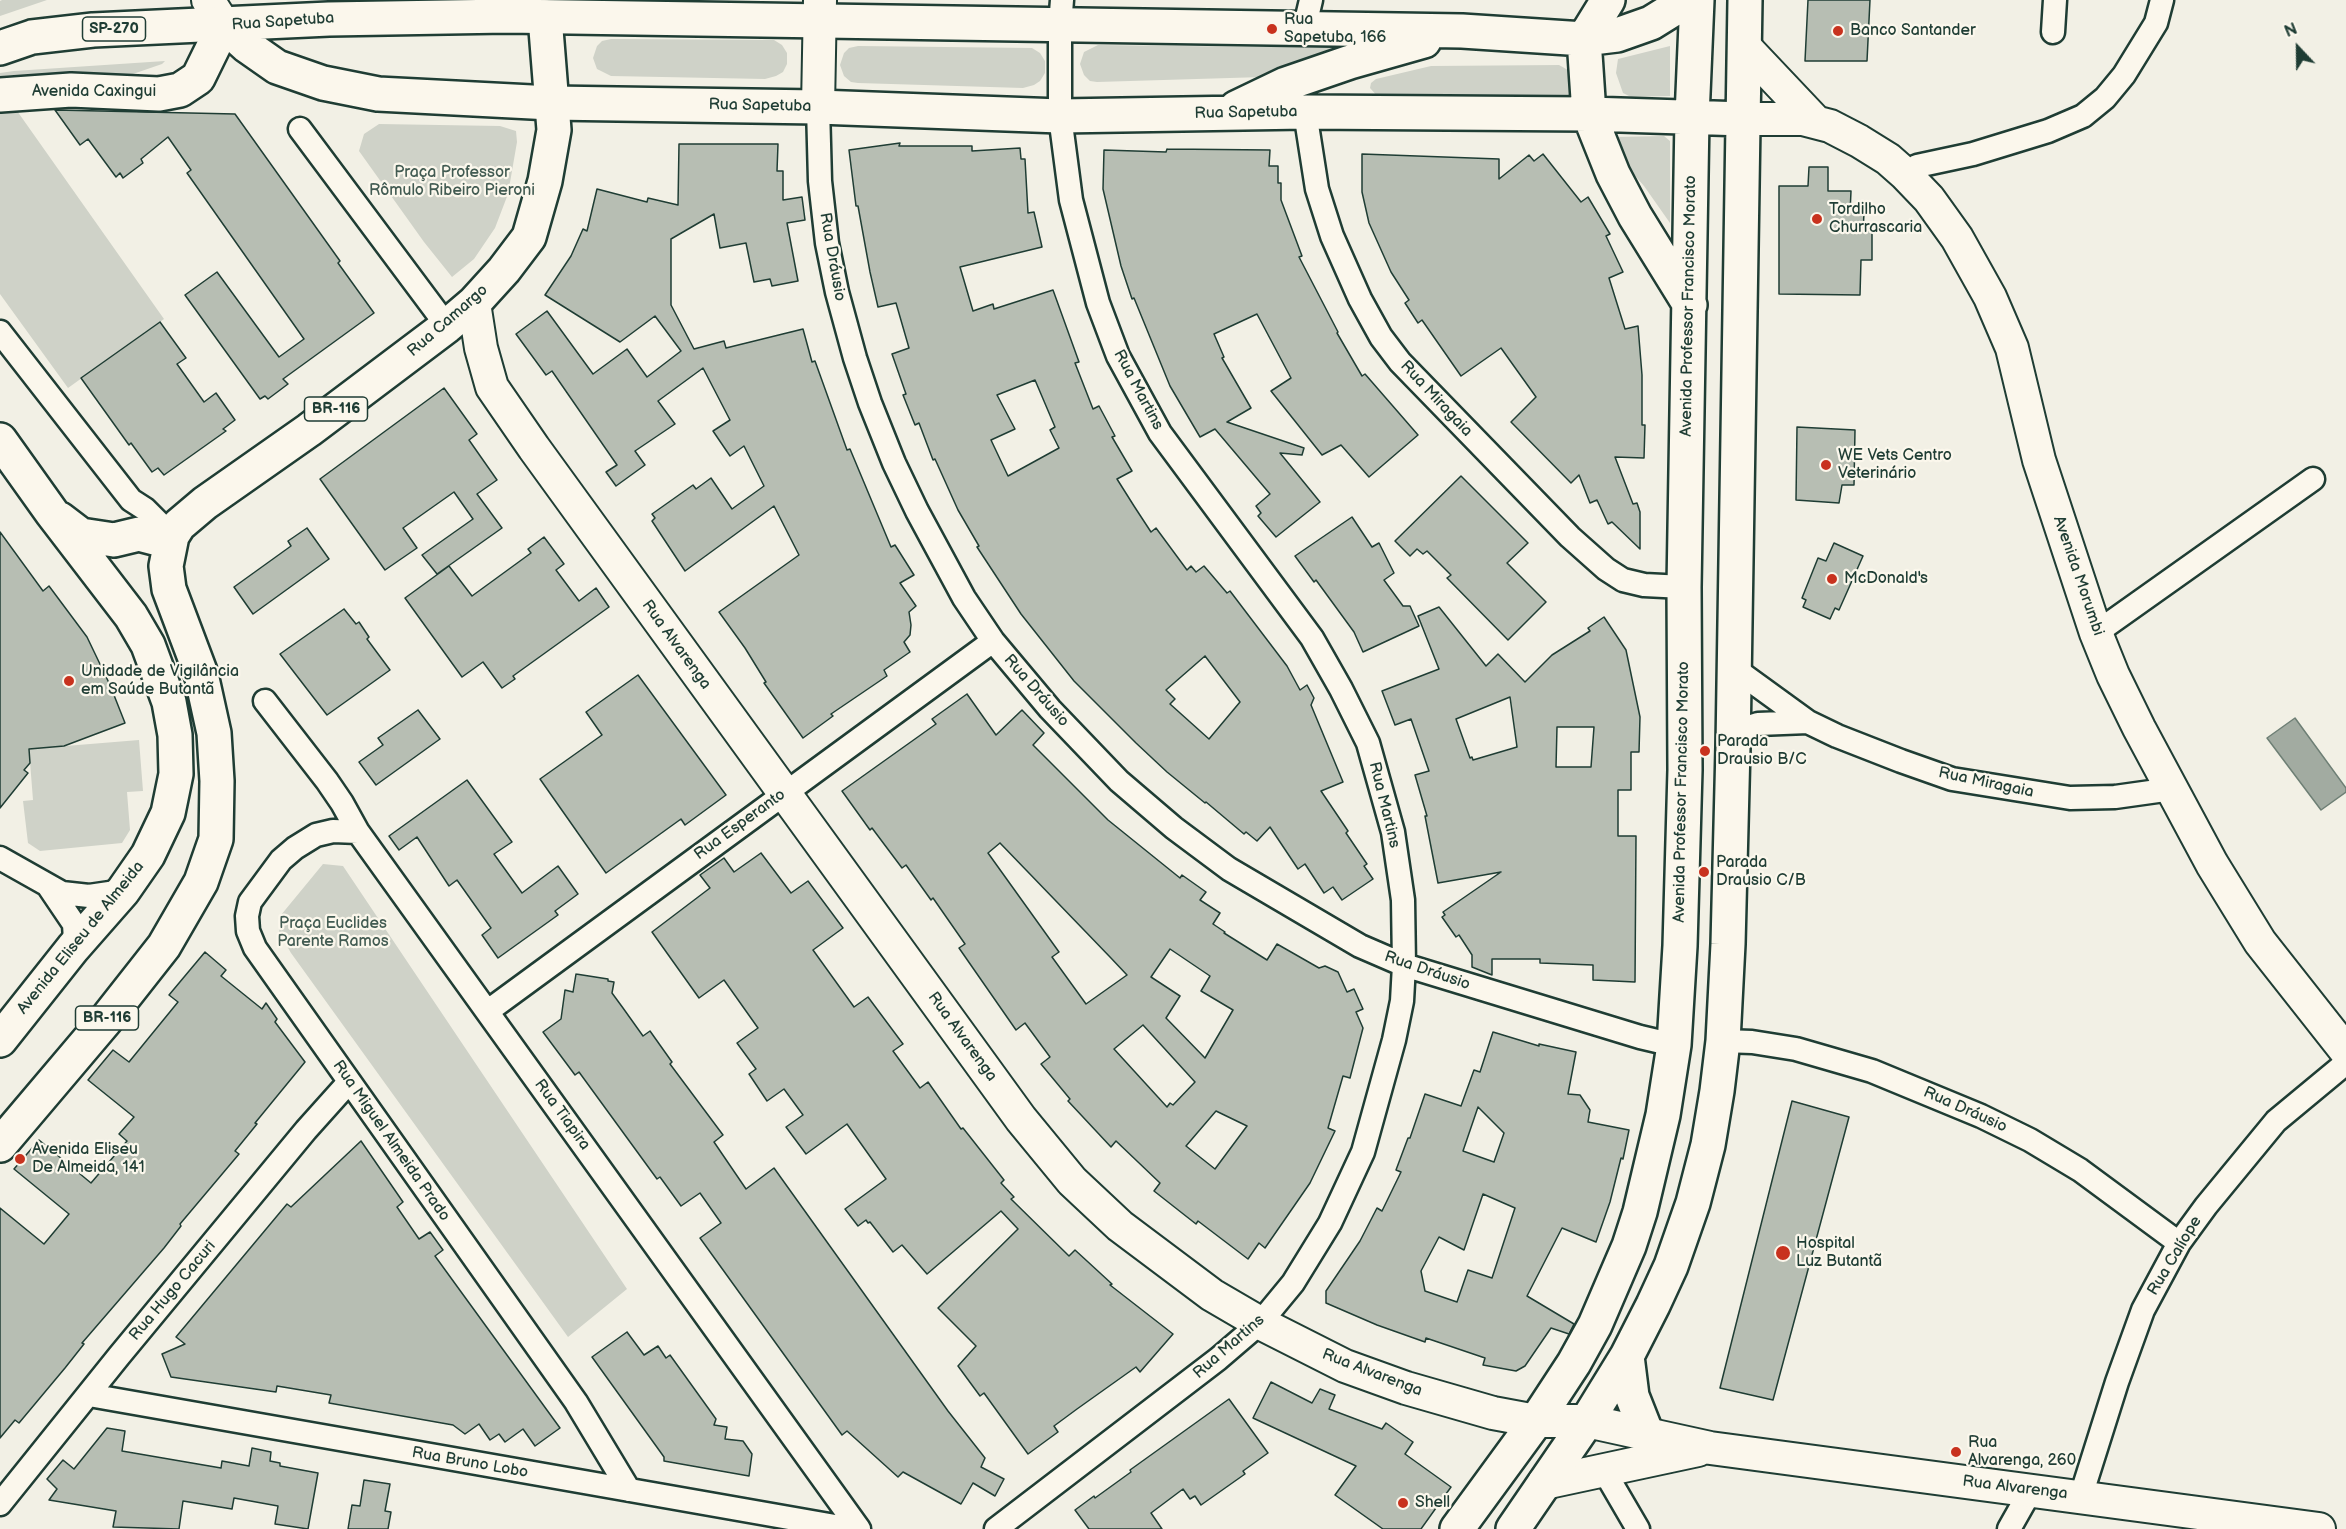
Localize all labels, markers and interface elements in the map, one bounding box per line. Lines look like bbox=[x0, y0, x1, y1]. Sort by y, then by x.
street label: Rua Sapetuba bbox=[231, 9, 335, 35]
place label: Rua Sapetuba, 166 bbox=[1284, 10, 1386, 48]
road number: SP-270 bbox=[82, 17, 146, 41]
north arrow bbox=[2268, 18, 2328, 78]
text: N bbox=[2282, 20, 2300, 42]
place label: Banco Santander bbox=[1850, 21, 1976, 41]
marker: Rua Sapetuba, 166 bbox=[1265, 22, 1279, 36]
marker: Banco Santander bbox=[1831, 24, 1845, 38]
street label: Avenida Caxingui bbox=[32, 82, 156, 102]
street label: Rua Sapetuba bbox=[708, 96, 812, 116]
street label: Rua Sapetuba bbox=[1194, 103, 1298, 123]
park label: Praça Professor Rômulo Ribeiro Pieroni bbox=[369, 163, 535, 201]
street label: Avenida Professor Francisco Morato bbox=[1677, 175, 1701, 437]
place label: Tordilho Churrascaria bbox=[1829, 200, 1922, 238]
street label: Rua Dráusio bbox=[815, 211, 849, 303]
marker: Tordilho Churrascaria bbox=[1810, 212, 1824, 226]
street label: Rua Camargo bbox=[404, 281, 492, 361]
street label: Rua Martins bbox=[1109, 347, 1167, 433]
street label: Rua Miragaia bbox=[1396, 357, 1476, 441]
road number: BR-116 bbox=[304, 397, 368, 421]
place label: WE Vets Centro Veterinário bbox=[1838, 446, 1952, 484]
marker: WE Vets Centro Veterinário bbox=[1819, 458, 1833, 472]
street label: Avenida Morumbi bbox=[2049, 514, 2107, 638]
place label: McDonald's bbox=[1844, 569, 1928, 589]
marker: McDonald's bbox=[1825, 572, 1839, 586]
street label: Rua Alvarenga bbox=[637, 597, 715, 693]
street label: Rua Dráusio bbox=[999, 651, 1073, 731]
street label: Avenida Professor Francisco Morato bbox=[1670, 661, 1694, 923]
place label: Unidade de Vigilância em Saúde Butantã bbox=[81, 662, 239, 700]
marker: Unidade de Vigilância em Saúde Butantã bbox=[62, 674, 76, 688]
place label: Parada Drausio B/C bbox=[1717, 732, 1807, 770]
marker: Parada Drausio B/C bbox=[1698, 744, 1712, 758]
street label: Rua Martins bbox=[1364, 760, 1404, 850]
street label: Rua Miragaia bbox=[1937, 764, 2035, 802]
street label: Rua Esperanto bbox=[691, 786, 789, 864]
place label: Parada Drausio C/B bbox=[1716, 853, 1806, 891]
street label: Avenida Eliseu de Almeida bbox=[13, 858, 149, 1018]
marker: Parada Drausio C/B bbox=[1697, 865, 1711, 879]
park label: Praça Euclides Parente Ramos bbox=[277, 914, 389, 952]
street label: Rua Dráusio bbox=[1382, 947, 1472, 995]
street label: Rua Alvarenga bbox=[923, 989, 1001, 1085]
road number: BR-116 bbox=[76, 1006, 138, 1030]
street label: Rua Miguel Almeida Prado bbox=[328, 1057, 454, 1225]
street label: Rua Tiapira bbox=[530, 1076, 594, 1154]
street label: Rua Dráusio bbox=[1920, 1083, 2010, 1137]
place label: Avenida Eliseu De Almeida, 141 bbox=[32, 1140, 145, 1178]
marker: Avenida Eliseu De Almeida, 141 bbox=[13, 1152, 27, 1166]
street label: Rua Calíope bbox=[2144, 1213, 2206, 1299]
place label: Hospital Luz Butantã bbox=[1796, 1234, 1882, 1272]
street label: Rua Hugo Cacuri bbox=[126, 1237, 220, 1345]
marker: Hospital Luz Butantã bbox=[1774, 1244, 1792, 1262]
street label: Rua Martins bbox=[1189, 1311, 1269, 1383]
street label: Rua Alvarenga bbox=[1319, 1345, 1425, 1401]
place label: Rua Alvarenga, 260 bbox=[1968, 1433, 2076, 1471]
street label: Rua Bruno Lobo bbox=[410, 1443, 530, 1483]
marker: Rua Alvarenga, 260 bbox=[1949, 1445, 1963, 1459]
street label: Rua Alvarenga bbox=[1961, 1472, 2069, 1504]
place label: Shell bbox=[1415, 1493, 1450, 1513]
marker: Shell bbox=[1396, 1496, 1410, 1510]

